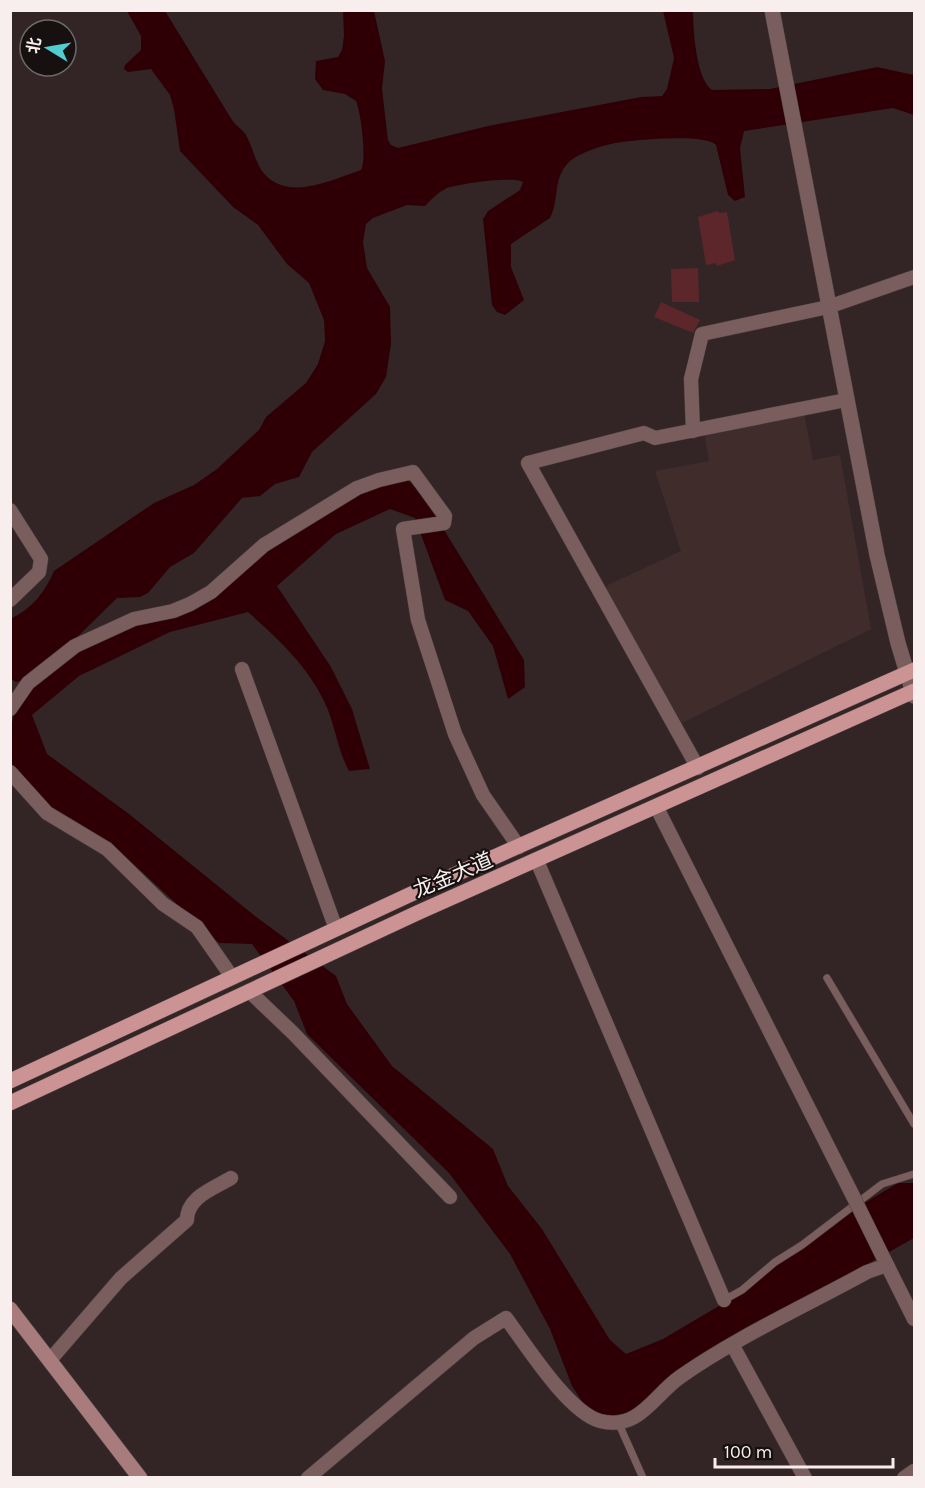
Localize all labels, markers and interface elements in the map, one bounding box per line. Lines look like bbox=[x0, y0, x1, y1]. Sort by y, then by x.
north arrow bbox=[18, 18, 78, 78]
text: 北 bbox=[23, 36, 45, 55]
street label: 龙金大道 bbox=[410, 848, 496, 902]
scale bar bbox=[715, 1431, 894, 1469]
text: 100 m bbox=[724, 1441, 772, 1463]

